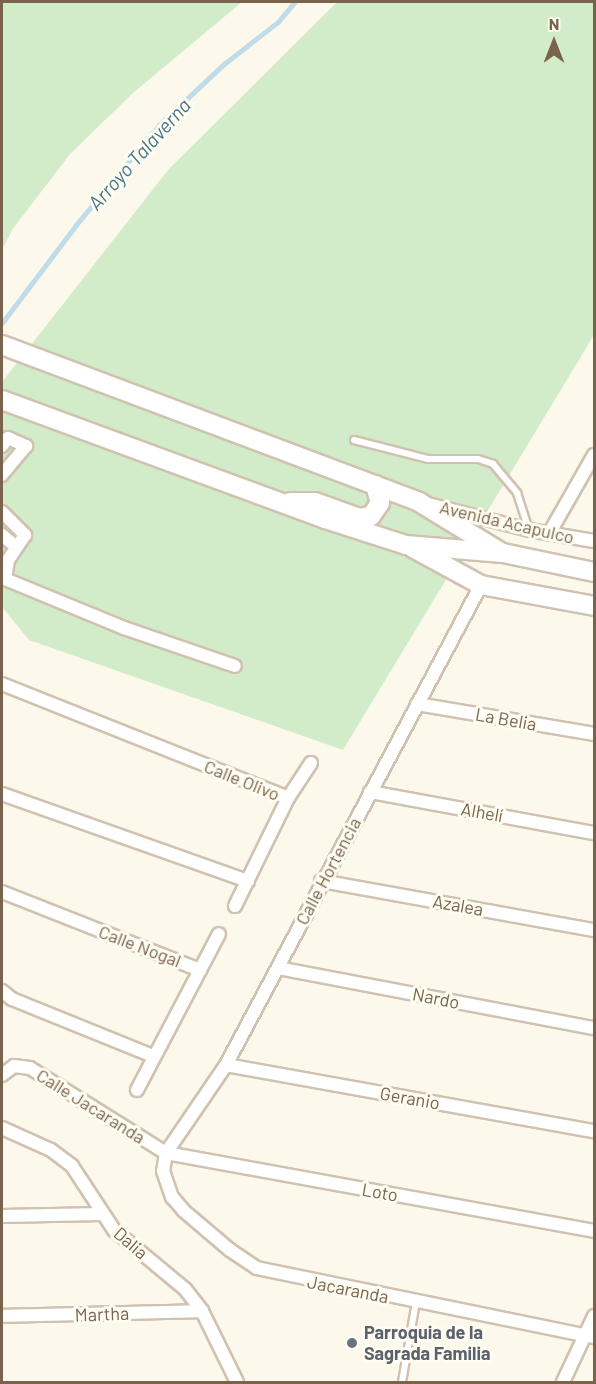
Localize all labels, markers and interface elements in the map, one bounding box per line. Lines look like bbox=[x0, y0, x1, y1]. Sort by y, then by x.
north arrow bbox=[524, 12, 584, 72]
text: N bbox=[549, 14, 559, 33]
water label: Arroyo Talaverna bbox=[83, 93, 195, 215]
street label: Avenida Acapulco bbox=[438, 496, 576, 548]
street label: La Belia bbox=[474, 703, 538, 735]
street label: Calle Olivo bbox=[201, 755, 283, 805]
street label: Alhelí bbox=[459, 798, 505, 826]
street label: Calle Hortencia bbox=[291, 814, 365, 928]
street label: Azalea bbox=[431, 890, 485, 920]
street label: Calle Nogal bbox=[96, 920, 184, 972]
street label: Nardo bbox=[411, 983, 461, 1013]
street label: Calle Jacaranda bbox=[33, 1064, 149, 1148]
street label: Geranio bbox=[378, 1082, 442, 1114]
street label: Loto bbox=[360, 1178, 400, 1206]
street label: Dalia bbox=[110, 1222, 152, 1264]
street label: Jacaranda bbox=[305, 1271, 391, 1307]
street label: Martha bbox=[74, 1302, 130, 1326]
place label: Parroquia de la Sagrada Familia bbox=[364, 1322, 491, 1364]
marker: Parroquia de la Sagrada Familia bbox=[345, 1336, 359, 1350]

